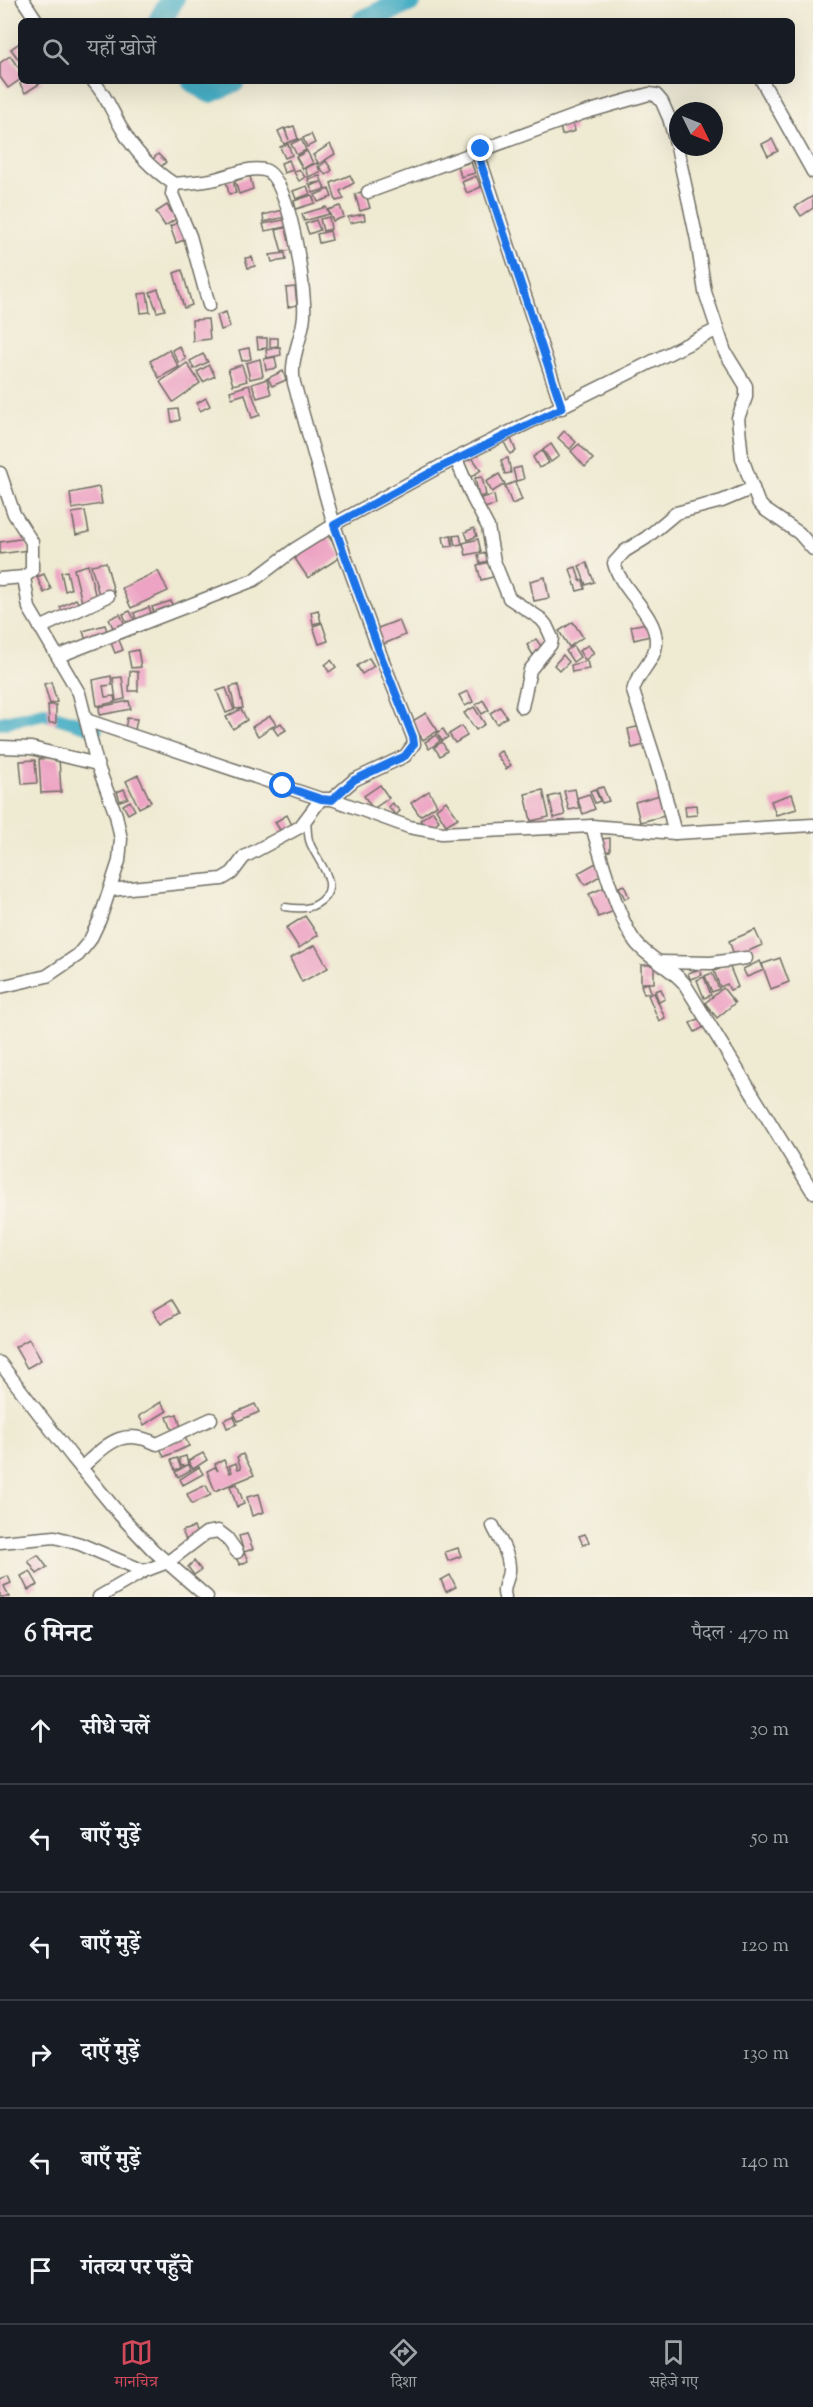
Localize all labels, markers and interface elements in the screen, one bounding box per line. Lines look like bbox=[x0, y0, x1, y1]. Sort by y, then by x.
search box bbox=[18, 18, 795, 84]
text: यहाँ खोजें bbox=[87, 34, 156, 66]
icon: search bbox=[39, 35, 72, 68]
north arrow bbox=[669, 102, 723, 156]
route end bbox=[467, 135, 493, 161]
route start bbox=[269, 772, 295, 798]
text: 6 मिनट bbox=[24, 1616, 92, 1653]
text: पैदल · 470 m bbox=[692, 1620, 789, 1649]
text: सीधे चलें bbox=[81, 1713, 150, 1745]
icon: ahead bbox=[24, 1714, 57, 1747]
text: 30 m bbox=[750, 1716, 789, 1745]
text: बाएँ मुड़ें bbox=[81, 1821, 140, 1853]
icon: left bbox=[24, 1822, 57, 1855]
text: 50 m bbox=[751, 1824, 789, 1853]
text: बाएँ मुड़ें bbox=[81, 1929, 140, 1961]
icon: left bbox=[24, 1930, 57, 1963]
text: 120 m bbox=[741, 1932, 789, 1961]
text: दाएँ मुड़ें bbox=[81, 2037, 140, 2069]
icon: right bbox=[24, 2038, 57, 2071]
text: 130 m bbox=[743, 2040, 789, 2069]
text: बाएँ मुड़ें bbox=[81, 2145, 140, 2177]
icon: left bbox=[24, 2146, 57, 2179]
text: 140 m bbox=[741, 2148, 789, 2177]
text: गंतव्य पर पहुँचे bbox=[81, 2253, 192, 2285]
icon: arrive bbox=[24, 2254, 57, 2287]
tab: मानचित्र bbox=[115, 2336, 158, 2397]
tab: दिशा bbox=[387, 2336, 420, 2397]
tab: सहेजे गए bbox=[649, 2336, 698, 2397]

